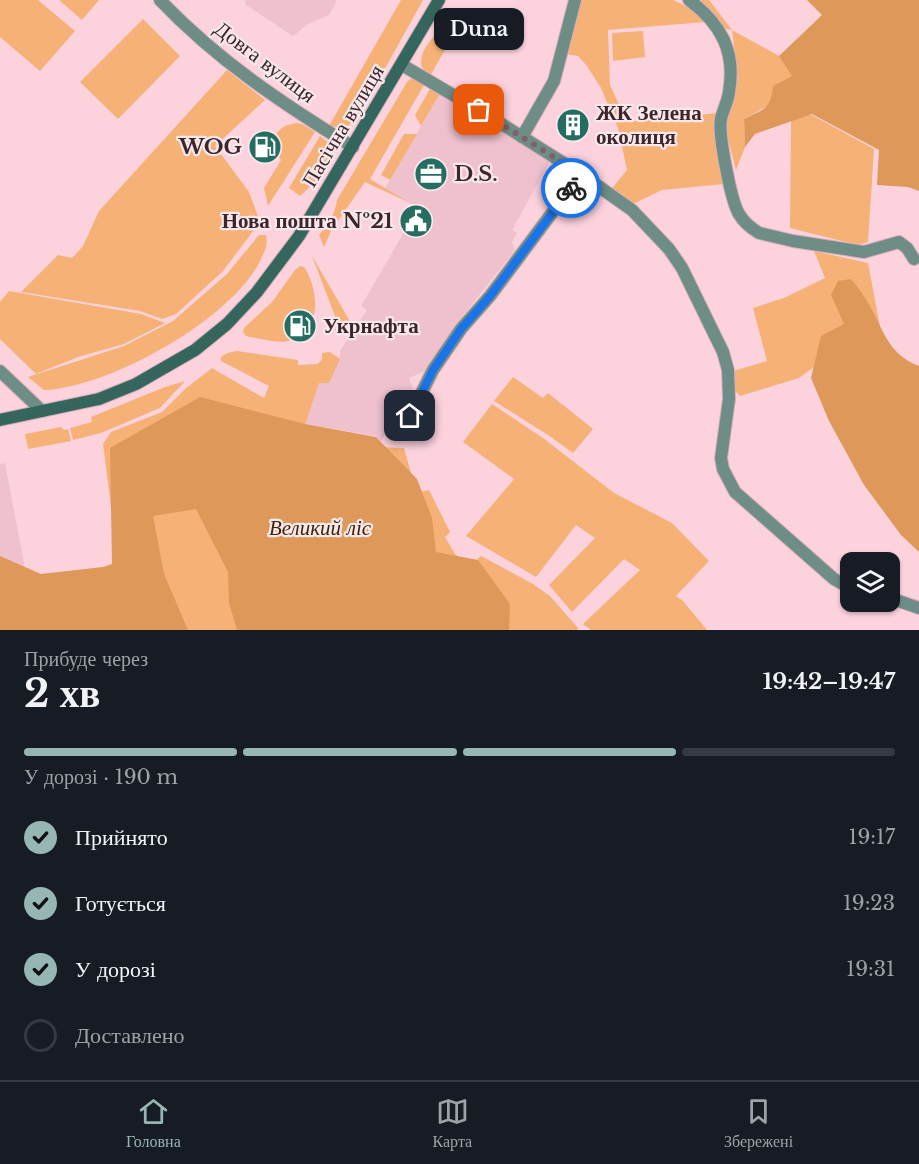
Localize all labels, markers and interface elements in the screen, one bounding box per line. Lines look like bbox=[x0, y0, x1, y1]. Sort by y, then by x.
callout: Duna bbox=[434, 8, 524, 50]
street label: Довга вулиця bbox=[209, 15, 321, 109]
text: Duna bbox=[450, 17, 508, 41]
street label: Пасічна вулиця bbox=[296, 60, 390, 192]
pin bbox=[453, 84, 504, 135]
icon: bag bbox=[462, 93, 495, 126]
place label: ЖК Зелена околиця bbox=[596, 100, 702, 150]
building icon: ЖК Зелена околиця bbox=[555, 107, 591, 143]
fuel station icon: WOG bbox=[247, 129, 283, 165]
place label: WOG bbox=[178, 134, 243, 160]
office icon: D.S. bbox=[413, 156, 449, 192]
courier bbox=[541, 158, 601, 218]
place label: D.S. bbox=[454, 161, 498, 187]
icon: bike bbox=[555, 172, 588, 205]
public building icon: Нова пошта №21 bbox=[398, 203, 434, 239]
place label: Нова пошта №21 bbox=[222, 208, 393, 234]
fuel station icon: Укрнафта bbox=[282, 308, 318, 344]
place label: Укрнафта bbox=[323, 313, 419, 339]
pin bbox=[384, 390, 435, 441]
icon: home bbox=[393, 399, 426, 432]
park label: Великий ліс bbox=[269, 515, 372, 541]
map controls bbox=[840, 552, 900, 612]
button: layers bbox=[840, 552, 900, 612]
text: Прибуде через bbox=[24, 647, 148, 671]
text: 19:42–19:47 bbox=[763, 668, 895, 695]
text: 2 хв bbox=[24, 669, 100, 718]
text: У дорозі · 190 m bbox=[24, 765, 178, 789]
icon: check bbox=[24, 821, 57, 854]
text: Прийнято bbox=[75, 824, 168, 851]
text: 19:17 bbox=[849, 825, 895, 849]
icon: check bbox=[24, 887, 57, 920]
text: Готується bbox=[75, 890, 166, 917]
text: 19:23 bbox=[843, 891, 895, 915]
icon: check bbox=[24, 953, 57, 986]
text: У дорозі bbox=[75, 956, 156, 983]
text: 19:31 bbox=[846, 957, 895, 981]
text: Доставлено bbox=[75, 1022, 185, 1049]
tab: Головна bbox=[126, 1095, 181, 1151]
tab: Карта bbox=[433, 1095, 472, 1151]
tab: Збережені bbox=[724, 1095, 793, 1151]

